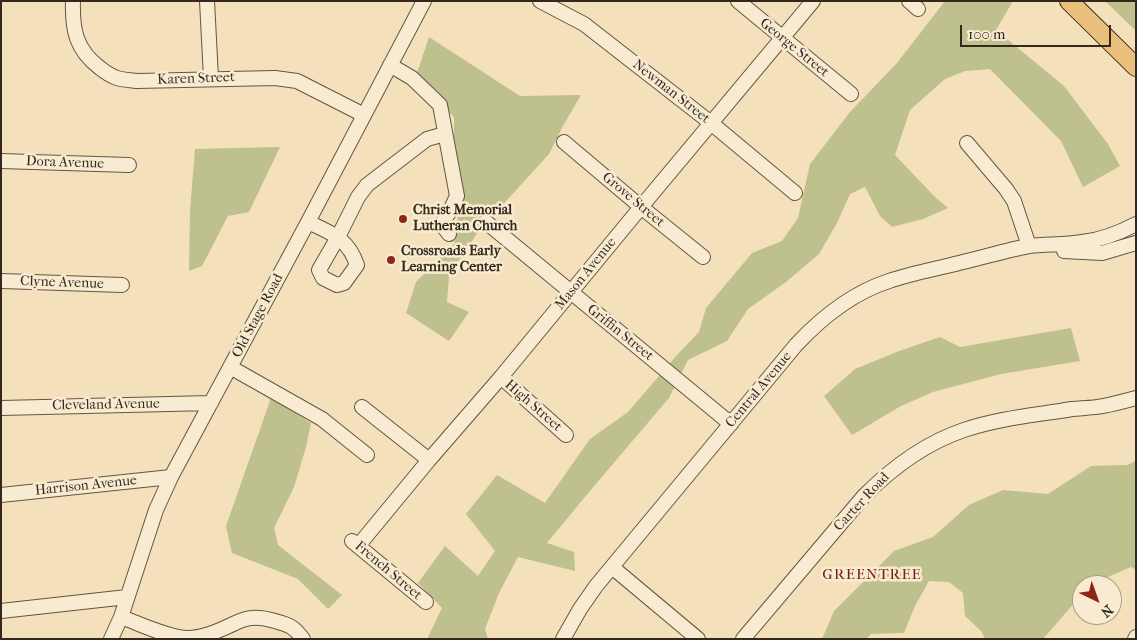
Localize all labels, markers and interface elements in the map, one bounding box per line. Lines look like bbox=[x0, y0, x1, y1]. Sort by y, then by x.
street label: George Street bbox=[756, 15, 832, 81]
scale bar bbox=[962, 15, 1113, 47]
text: 100 m bbox=[968, 25, 1006, 43]
street label: Newman Street bbox=[629, 57, 713, 127]
street label: Karen Street bbox=[157, 69, 235, 89]
street label: Dora Avenue bbox=[26, 153, 104, 173]
street label: Grove Street bbox=[598, 169, 668, 231]
place label: Christ Memorial Lutheran Church bbox=[413, 203, 517, 236]
marker: Christ Memorial Lutheran Church bbox=[397, 213, 409, 225]
street label: Mason Avenue bbox=[552, 235, 620, 313]
place label: Crossroads Early Learning Center bbox=[401, 244, 502, 276]
marker: Crossroads Early Learning Center bbox=[385, 254, 397, 266]
street label: Old Stage Road bbox=[229, 271, 287, 361]
street label: Clyne Avenue bbox=[20, 273, 104, 293]
street label: Griffin Street bbox=[584, 301, 656, 365]
street label: Central Avenue bbox=[722, 349, 796, 431]
street label: High Street bbox=[501, 377, 565, 435]
street label: Cleveland Avenue bbox=[52, 396, 160, 414]
street label: Carter Road bbox=[831, 469, 893, 535]
street label: Harrison Avenue bbox=[34, 472, 138, 500]
street label: French Street bbox=[351, 538, 425, 604]
district label: GREENTREE bbox=[821, 566, 923, 584]
north arrow bbox=[1072, 575, 1122, 625]
text: N bbox=[1097, 601, 1116, 621]

